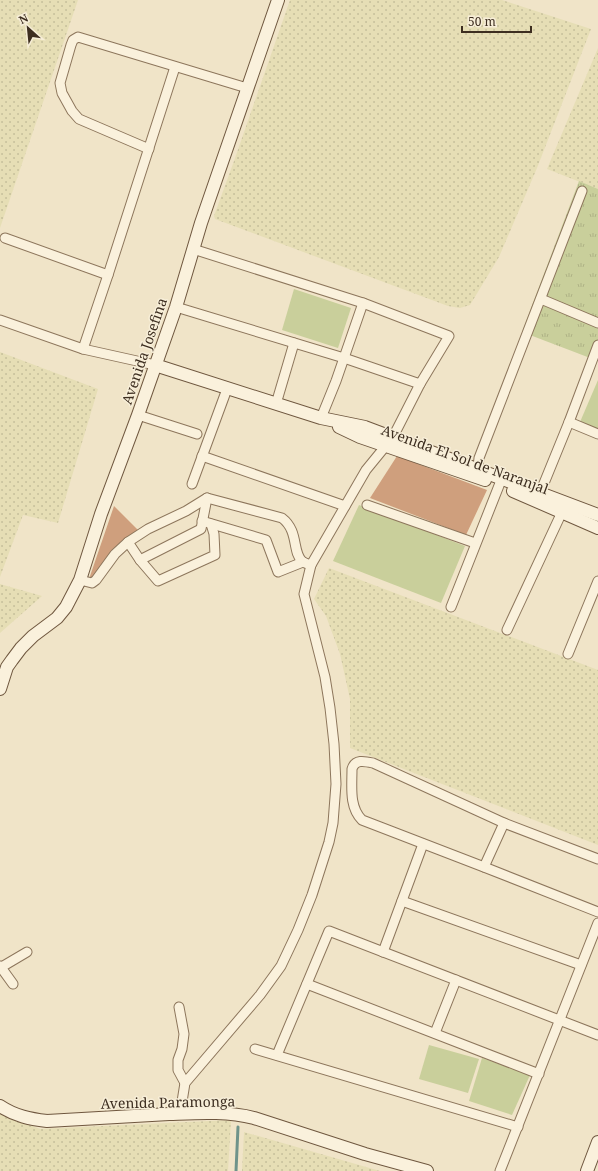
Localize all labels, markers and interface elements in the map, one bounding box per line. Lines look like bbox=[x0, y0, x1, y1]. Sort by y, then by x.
north arrow bbox=[8, 8, 48, 48]
scale bar bbox=[462, 8, 531, 34]
text: N bbox=[16, 10, 31, 27]
text: 50 m bbox=[468, 13, 496, 30]
street label: Avenida Josefina bbox=[117, 295, 171, 407]
street label: Avenida El Sol de Naranjal bbox=[379, 420, 552, 498]
street label: Avenida Paramonga bbox=[101, 1091, 236, 1113]

